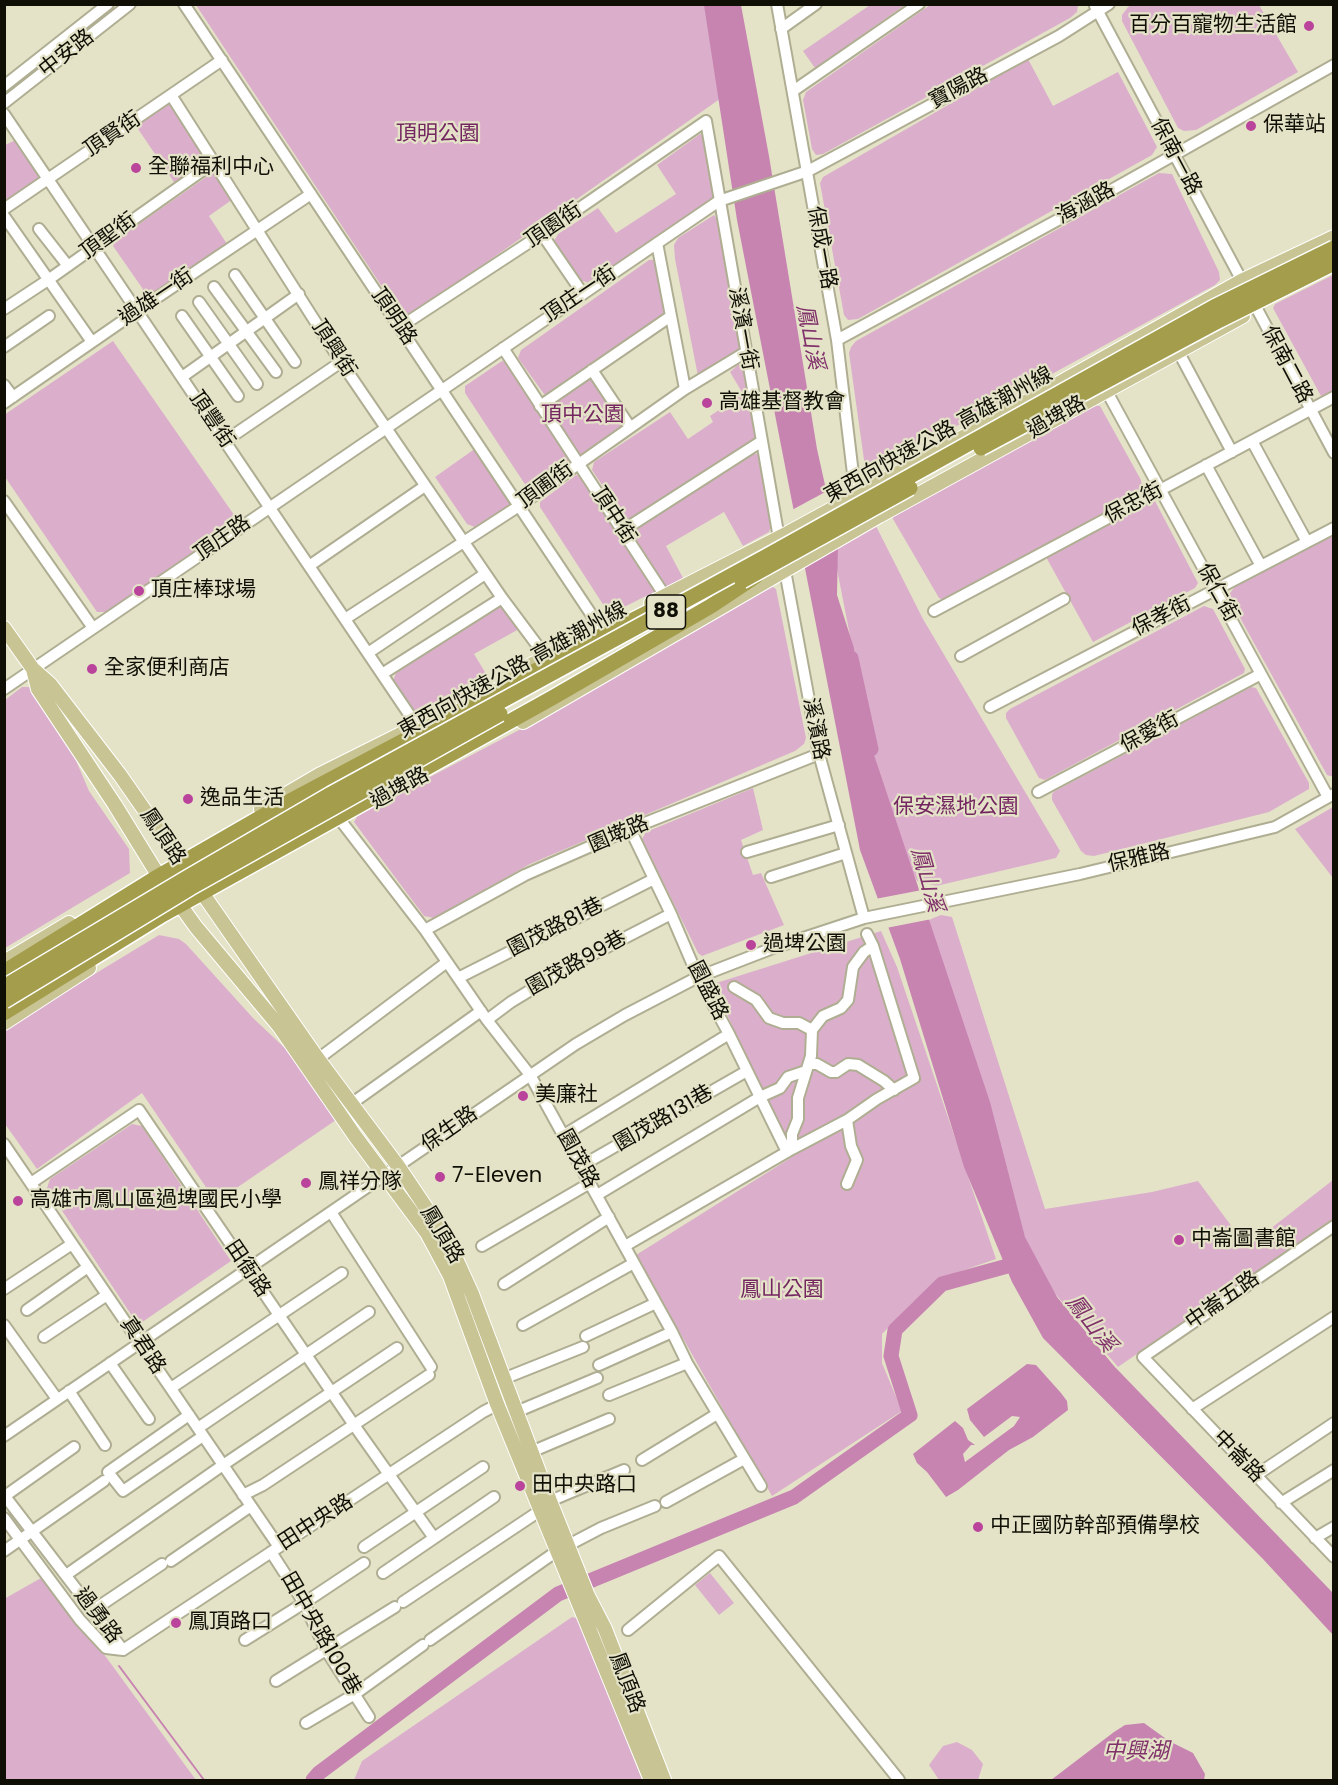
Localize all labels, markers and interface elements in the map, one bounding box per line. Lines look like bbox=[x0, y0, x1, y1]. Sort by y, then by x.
place label: 百分百寵物生活館 bbox=[1129, 13, 1297, 39]
marker: 百分百寵物生活館 bbox=[1302, 19, 1316, 33]
street label: 中安路 bbox=[34, 25, 100, 83]
street label: 寶陽路 bbox=[925, 63, 993, 115]
street label: 頂賢街 bbox=[80, 107, 146, 163]
place label: 保華站 bbox=[1263, 113, 1326, 139]
street label: 保南一路 bbox=[1144, 114, 1206, 200]
marker: 保華站 bbox=[1244, 119, 1258, 133]
park label: 頂明公園 bbox=[396, 122, 480, 148]
place label: 全聯福利中心 bbox=[148, 155, 274, 181]
marker: 全聯福利中心 bbox=[129, 161, 143, 175]
street label: 海涵路 bbox=[1052, 178, 1120, 230]
street label: 頂園街 bbox=[521, 198, 587, 254]
street label: 保成一路 bbox=[801, 204, 841, 292]
street label: 頂聖街 bbox=[76, 208, 142, 266]
street label: 頂庄一街 bbox=[538, 261, 622, 329]
street label: 過雄一街 bbox=[115, 264, 199, 332]
street label: 頂明路 bbox=[365, 284, 421, 350]
street label: 溪濱一街 bbox=[722, 285, 762, 373]
water label: 鳳山溪 bbox=[790, 302, 828, 372]
street label: 頂興街 bbox=[305, 316, 361, 382]
street label: 保南二路 bbox=[1255, 322, 1317, 408]
street label: 東西向快速公路 高雄潮州線 bbox=[820, 363, 1058, 509]
street label: 頂豐街 bbox=[183, 387, 239, 453]
place label: 高雄基督教會 bbox=[719, 390, 845, 416]
street label: 過埤路 bbox=[1023, 391, 1091, 445]
marker: 高雄基督教會 bbox=[700, 396, 714, 410]
park label: 頂中公園 bbox=[541, 403, 625, 429]
street label: 頂圃街 bbox=[513, 457, 579, 515]
street label: 保忠街 bbox=[1100, 478, 1168, 530]
street label: 頂中街 bbox=[585, 483, 641, 549]
street label: 頂庄路 bbox=[190, 511, 256, 567]
street label: 保仁街 bbox=[1191, 559, 1243, 627]
place label: 頂庄棒球場 bbox=[151, 578, 256, 604]
marker: 頂庄棒球場 bbox=[132, 584, 146, 598]
street label: 保孝街 bbox=[1128, 591, 1196, 643]
road number: 88 bbox=[646, 595, 686, 629]
street label: 東西向快速公路 高雄潮州線 bbox=[394, 598, 632, 744]
place label: 全家便利商店 bbox=[104, 656, 230, 682]
marker: 全家便利商店 bbox=[85, 662, 99, 676]
street label: 溪濱路 bbox=[797, 696, 833, 762]
street label: 保愛街 bbox=[1116, 707, 1184, 759]
street label: 過埤路 bbox=[366, 763, 434, 815]
place label: 逸品生活 bbox=[200, 786, 284, 812]
marker: 逸品生活 bbox=[181, 792, 195, 806]
park label: 保安濕地公園 bbox=[893, 795, 1019, 821]
street label: 鳳頂路 bbox=[134, 804, 190, 870]
street label: 園墘路 bbox=[585, 811, 653, 859]
street label: 保雅路 bbox=[1105, 840, 1173, 878]
water label: 鳳山溪 bbox=[904, 845, 948, 915]
street label: 園茂路81巷 bbox=[504, 893, 608, 963]
street label: 園茂路99巷 bbox=[523, 926, 631, 1002]
place label: 過埤公園 bbox=[763, 932, 847, 958]
marker: 過埤公園 bbox=[744, 938, 758, 952]
street label: 園盛路 bbox=[681, 957, 733, 1025]
street label: 園茂路131巷 bbox=[610, 1081, 718, 1157]
place label: 美廉社 bbox=[535, 1083, 598, 1109]
marker: 美廉社 bbox=[516, 1089, 530, 1103]
street label: 保生路 bbox=[417, 1102, 483, 1158]
street label: 園茂路 bbox=[551, 1125, 603, 1193]
place label: 7-Eleven bbox=[452, 1164, 542, 1190]
place label: 鳳祥分隊 bbox=[318, 1170, 402, 1196]
marker: 7-Eleven bbox=[433, 1170, 447, 1184]
marker: 鳳祥分隊 bbox=[299, 1176, 313, 1190]
place label: 高雄市鳳山區過埤國民小學 bbox=[30, 1188, 282, 1214]
marker: 高雄市鳳山區過埤國民小學 bbox=[11, 1194, 25, 1208]
street label: 鳳頂路 bbox=[414, 1202, 468, 1268]
place label: 中崙圖書館 bbox=[1191, 1227, 1296, 1253]
marker: 中崙圖書館 bbox=[1172, 1233, 1186, 1247]
street label: 田衙路 bbox=[219, 1236, 275, 1302]
street label: 中崙五路 bbox=[1181, 1267, 1265, 1335]
park label: 鳳山公園 bbox=[740, 1278, 824, 1304]
water label: 鳳山溪 bbox=[1059, 1290, 1121, 1358]
street label: 真君路 bbox=[114, 1313, 170, 1379]
street label: 中崙路 bbox=[1207, 1426, 1269, 1488]
place label: 田中央路口 bbox=[532, 1473, 637, 1499]
marker: 田中央路口 bbox=[513, 1479, 527, 1493]
street label: 田中央路 bbox=[274, 1490, 358, 1556]
place label: 中正國防幹部預備學校 bbox=[990, 1514, 1200, 1540]
marker: 中正國防幹部預備學校 bbox=[971, 1520, 985, 1534]
street label: 田中央路100巷 bbox=[275, 1568, 365, 1700]
street label: 過勇路 bbox=[68, 1583, 126, 1649]
place label: 鳳頂路口 bbox=[188, 1610, 272, 1636]
marker: 鳳頂路口 bbox=[169, 1616, 183, 1630]
street label: 鳳頂路 bbox=[603, 1649, 649, 1717]
water label: 中興湖 bbox=[1103, 1739, 1169, 1765]

